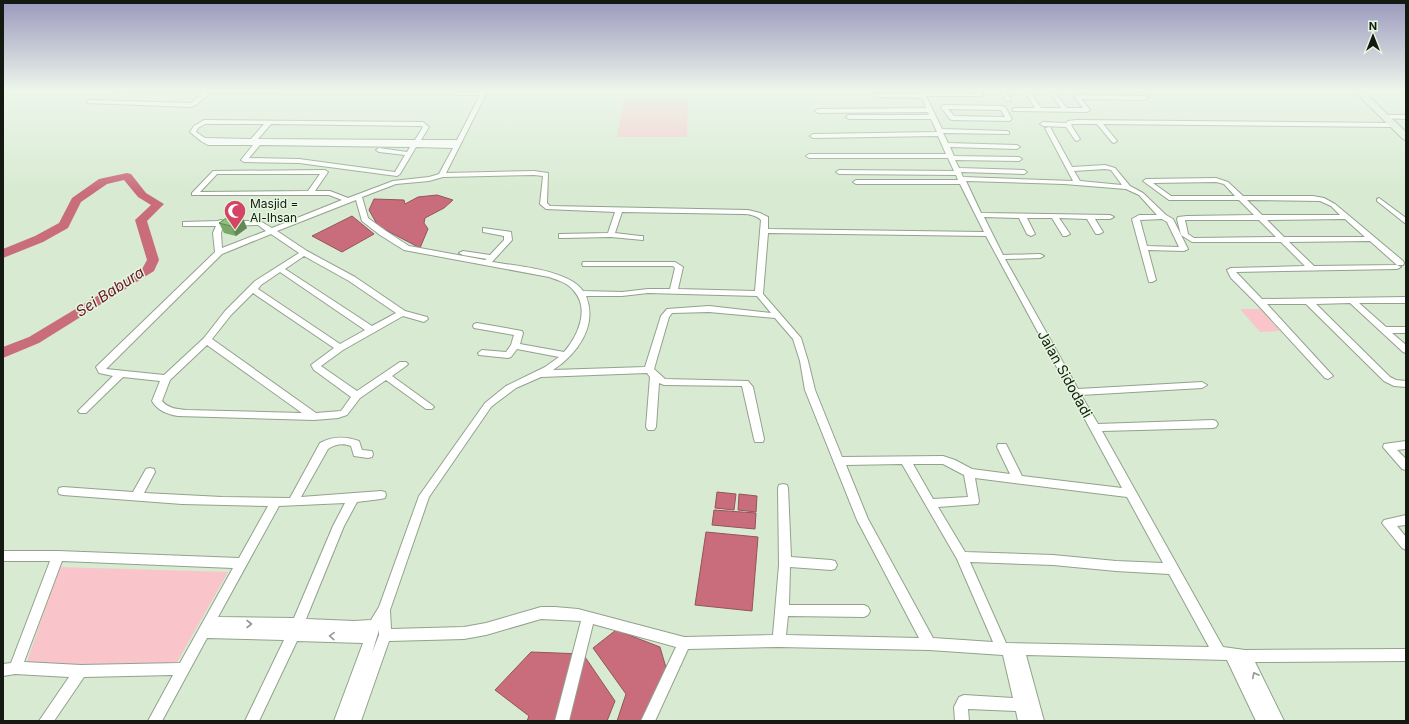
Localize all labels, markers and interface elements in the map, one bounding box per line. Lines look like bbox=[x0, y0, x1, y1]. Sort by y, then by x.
north arrow bbox=[1353, 16, 1393, 56]
text: N bbox=[1369, 19, 1377, 33]
place label: Masjid = Al-Ihsan bbox=[250, 196, 298, 225]
mosque icon: Masjid = Al-Ihsan bbox=[222, 198, 248, 231]
water label: Sei Babura bbox=[72, 262, 148, 321]
street label: Jalan Sidodadi bbox=[1034, 327, 1096, 420]
one-way arrow bbox=[246, 620, 252, 628]
one-way arrow bbox=[329, 632, 335, 640]
one-way arrow bbox=[1252, 672, 1260, 680]

